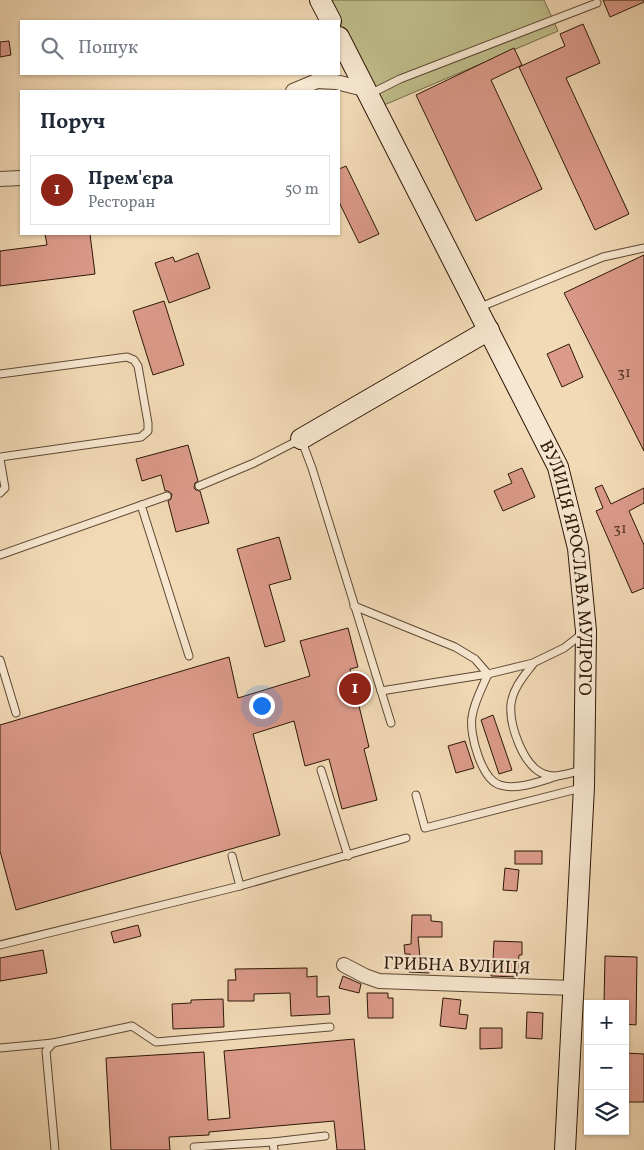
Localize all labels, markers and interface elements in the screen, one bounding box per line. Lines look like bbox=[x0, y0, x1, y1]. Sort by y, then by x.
search box bbox=[20, 20, 340, 75]
icon: search bbox=[38, 34, 66, 62]
text: Пошук bbox=[78, 35, 138, 61]
text: Поруч bbox=[40, 108, 105, 137]
text: Прем'єра bbox=[88, 166, 174, 192]
text: 1 bbox=[54, 179, 60, 201]
text: 50 m bbox=[285, 179, 319, 201]
text: Ресторан bbox=[88, 192, 155, 214]
house number: 31 bbox=[617, 363, 631, 384]
street label: ВУЛИЦЯ ЯРОСЛАВА МУДРОГО bbox=[532, 436, 597, 696]
house number: 31 bbox=[613, 519, 627, 540]
pin: 1 bbox=[339, 670, 371, 708]
your location bbox=[249, 693, 275, 719]
street label: ГРИБНА ВУЛИЦЯ bbox=[383, 951, 531, 982]
map controls bbox=[584, 1000, 629, 1135]
button: + bbox=[584, 1000, 629, 1045]
button: − bbox=[584, 1045, 629, 1090]
button: layers bbox=[584, 1090, 629, 1135]

